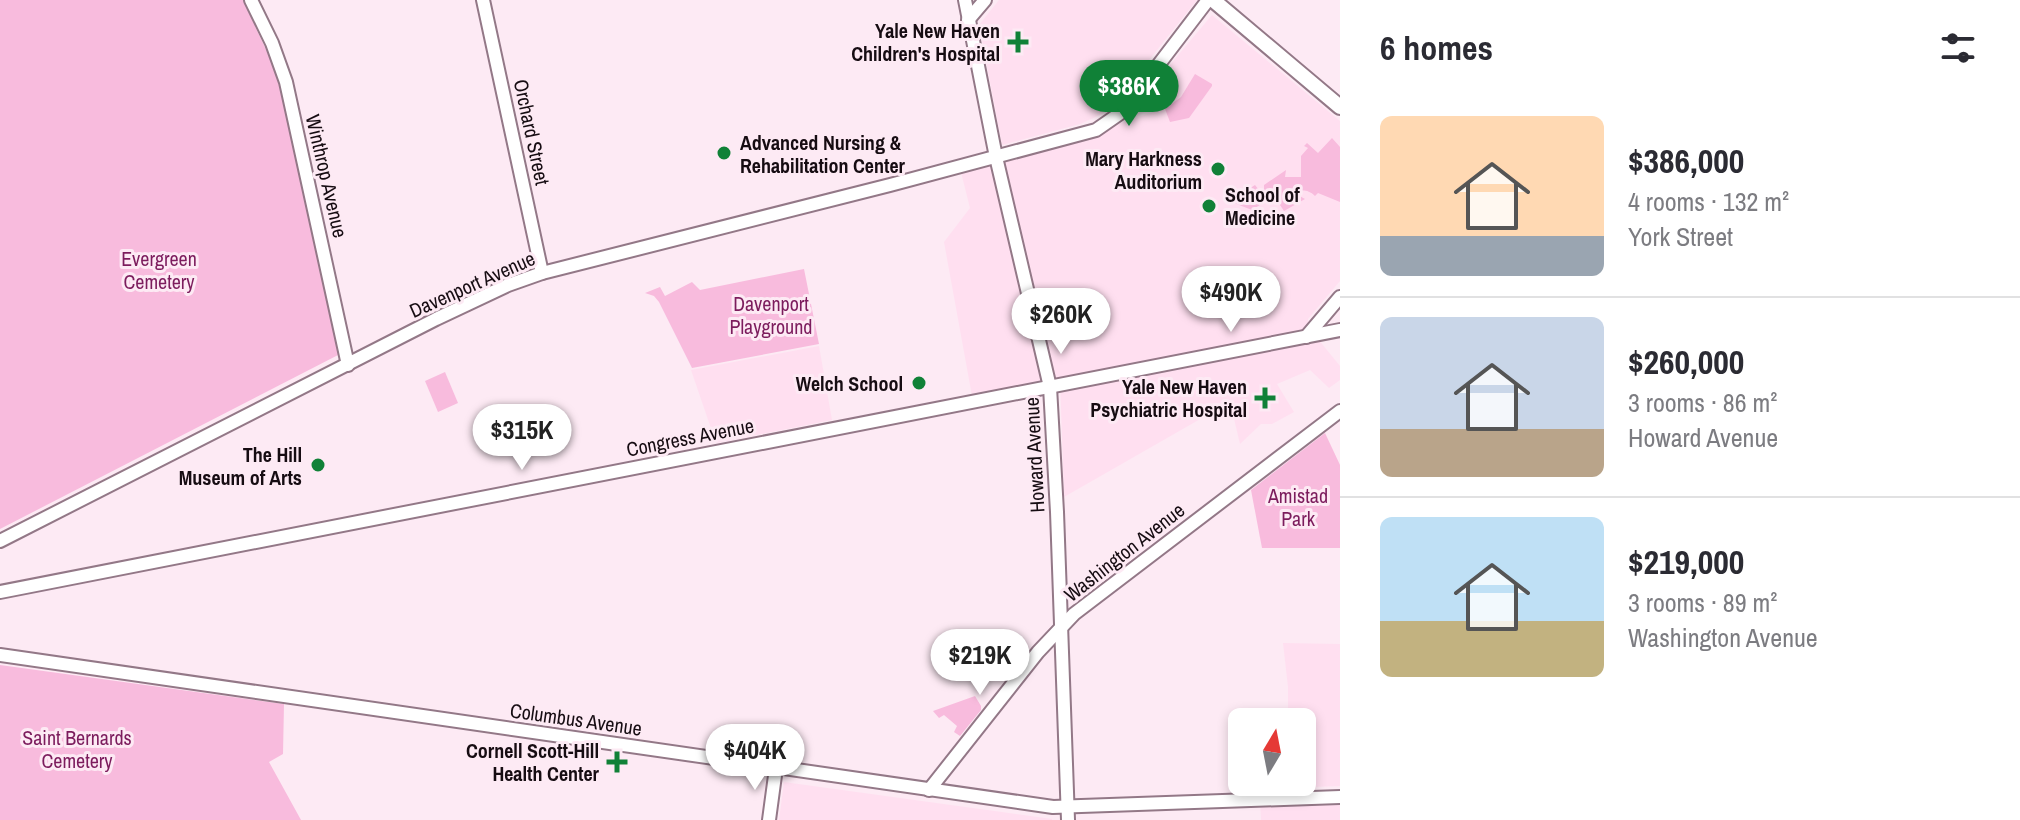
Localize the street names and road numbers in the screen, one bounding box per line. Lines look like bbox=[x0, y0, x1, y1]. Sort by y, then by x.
street label: Orchard Street bbox=[508, 77, 556, 188]
street label: Winthrop Avenue bbox=[300, 112, 354, 240]
street label: Davenport Avenue bbox=[405, 244, 539, 324]
street label: Howard Avenue bbox=[1017, 397, 1051, 513]
street label: Congress Avenue bbox=[624, 411, 756, 463]
street label: Washington Avenue bbox=[1058, 496, 1190, 608]
street label: Columbus Avenue bbox=[508, 696, 644, 742]

